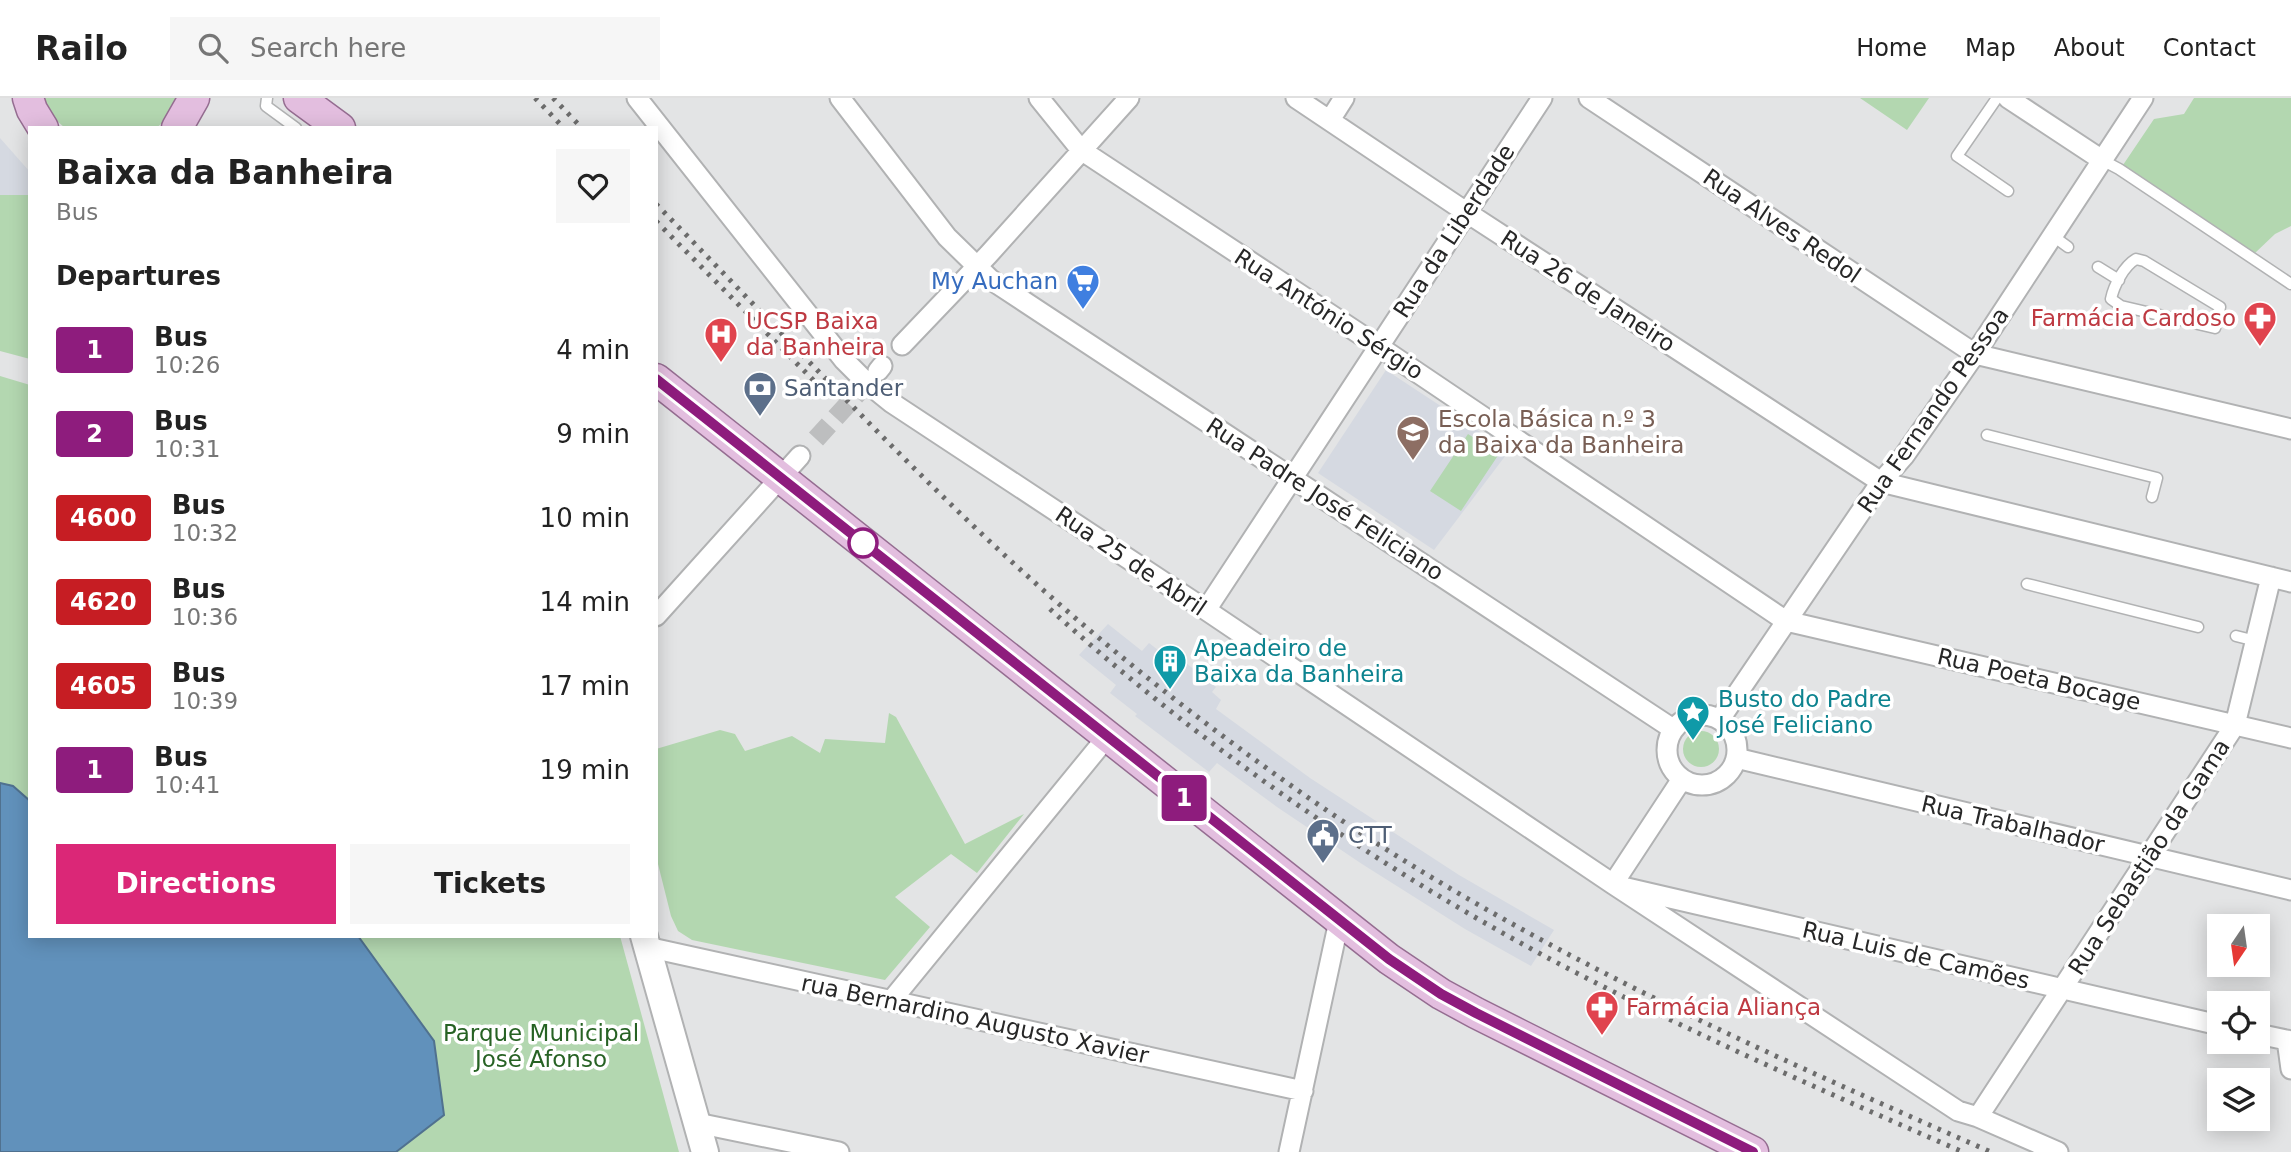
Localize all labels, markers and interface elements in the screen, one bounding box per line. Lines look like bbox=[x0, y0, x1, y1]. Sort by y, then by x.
search box bbox=[170, 17, 660, 80]
text: Railo bbox=[35, 29, 128, 68]
icon: search bbox=[194, 29, 232, 67]
text: Search here bbox=[250, 33, 406, 63]
text: Home bbox=[1856, 34, 1927, 62]
text: Map bbox=[1965, 34, 2016, 62]
text: About bbox=[2054, 34, 2125, 62]
text: Contact bbox=[2163, 34, 2256, 62]
street label: Rua da Liberdade bbox=[1388, 139, 1520, 323]
button: heart bbox=[556, 149, 630, 223]
text: Baixa da Banheira bbox=[56, 153, 394, 192]
street label: Rua Alves Redol bbox=[1698, 164, 1866, 288]
text: Bus bbox=[56, 199, 98, 225]
street label: Rua 26 de Janeiro bbox=[1496, 225, 1680, 357]
street label: Rua António Sérgio bbox=[1230, 243, 1428, 385]
text: Departures bbox=[56, 261, 221, 291]
supermarket icon: My Auchan bbox=[1064, 262, 1102, 311]
place label: My Auchan bbox=[931, 268, 1058, 294]
pharmacy icon: Farmácia Cardoso bbox=[2241, 299, 2279, 348]
street label: Rua Fernando Pessoa bbox=[1852, 302, 2014, 518]
place label: Farmácia Cardoso bbox=[2031, 305, 2236, 331]
place label: UCSP Baixa da Banheira bbox=[746, 308, 885, 360]
hospital icon: UCSP Baixa da Banheira bbox=[702, 315, 740, 364]
text: Bus bbox=[154, 322, 208, 352]
text: 4 min bbox=[556, 335, 630, 365]
text: 1 bbox=[86, 336, 103, 364]
text: 10:26 bbox=[154, 352, 220, 378]
bank icon: Santander bbox=[741, 369, 779, 418]
place label: Santander bbox=[784, 375, 904, 401]
text: Bus bbox=[154, 406, 208, 436]
place label: Escola Básica n.º 3 da Baixa da Banheira bbox=[1438, 406, 1684, 458]
street label: Rua Padre José Feliciano bbox=[1201, 412, 1449, 586]
school or university icon: Escola Básica n.º 3 da Baixa da Banheira bbox=[1394, 413, 1432, 462]
text: 9 min bbox=[556, 419, 630, 449]
text: 2 bbox=[86, 420, 103, 448]
text: 10:31 bbox=[154, 436, 220, 462]
text: Bus bbox=[172, 490, 226, 520]
street label: Rua 25 de Abril bbox=[1051, 501, 1211, 621]
text: 10 min bbox=[540, 503, 630, 533]
text: 4600 bbox=[70, 504, 137, 532]
text: 10:32 bbox=[172, 520, 238, 546]
unlabelled marker bbox=[848, 528, 878, 558]
text: Bus bbox=[172, 574, 226, 604]
text: 14 min bbox=[540, 587, 630, 617]
text: 4620 bbox=[70, 588, 137, 616]
text: 10:36 bbox=[172, 604, 238, 630]
place label: Apeadeiro de Baixa da Banheira bbox=[1194, 635, 1404, 687]
building icon: Apeadeiro de Baixa da Banheira bbox=[1151, 642, 1189, 691]
street label: Rua Poeta Bocage bbox=[1935, 643, 2143, 715]
text: Bus bbox=[172, 658, 226, 688]
text: 17 min bbox=[540, 671, 630, 701]
text: 4605 bbox=[70, 672, 137, 700]
place label: Busto do Padre José Feliciano bbox=[1716, 686, 1891, 738]
text: 10:39 bbox=[172, 688, 238, 714]
place icon: Busto do Padre José Feliciano bbox=[1674, 693, 1712, 742]
street label: Rua Sebastião da Gama bbox=[2063, 734, 2235, 980]
text: Bus bbox=[154, 742, 208, 772]
text: 19 min bbox=[540, 755, 630, 785]
text: 1 bbox=[86, 756, 103, 784]
text: 10:41 bbox=[154, 772, 220, 798]
line badge: 1 bbox=[1161, 775, 1207, 821]
text: 1 bbox=[1176, 784, 1192, 812]
street label: Rua Trabalhador bbox=[1919, 790, 2108, 858]
public building icon: CTT bbox=[1304, 816, 1342, 865]
place label: CTT bbox=[1348, 822, 1393, 848]
button: Directions bbox=[56, 844, 336, 924]
button: Tickets bbox=[350, 844, 630, 924]
north arrow bbox=[2207, 914, 2270, 976]
map controls bbox=[2207, 914, 2270, 1131]
street label: Rua Luis de Camões bbox=[1800, 916, 2032, 994]
street label: rua Bernardino Augusto Xavier bbox=[799, 969, 1152, 1069]
pharmacy icon: Farmácia Aliança bbox=[1583, 988, 1621, 1037]
button: locate bbox=[2207, 991, 2270, 1054]
place label: Farmácia Aliança bbox=[1626, 994, 1821, 1020]
park label: Parque Municipal José Afonso bbox=[443, 1020, 639, 1072]
button: layers bbox=[2207, 1068, 2270, 1131]

